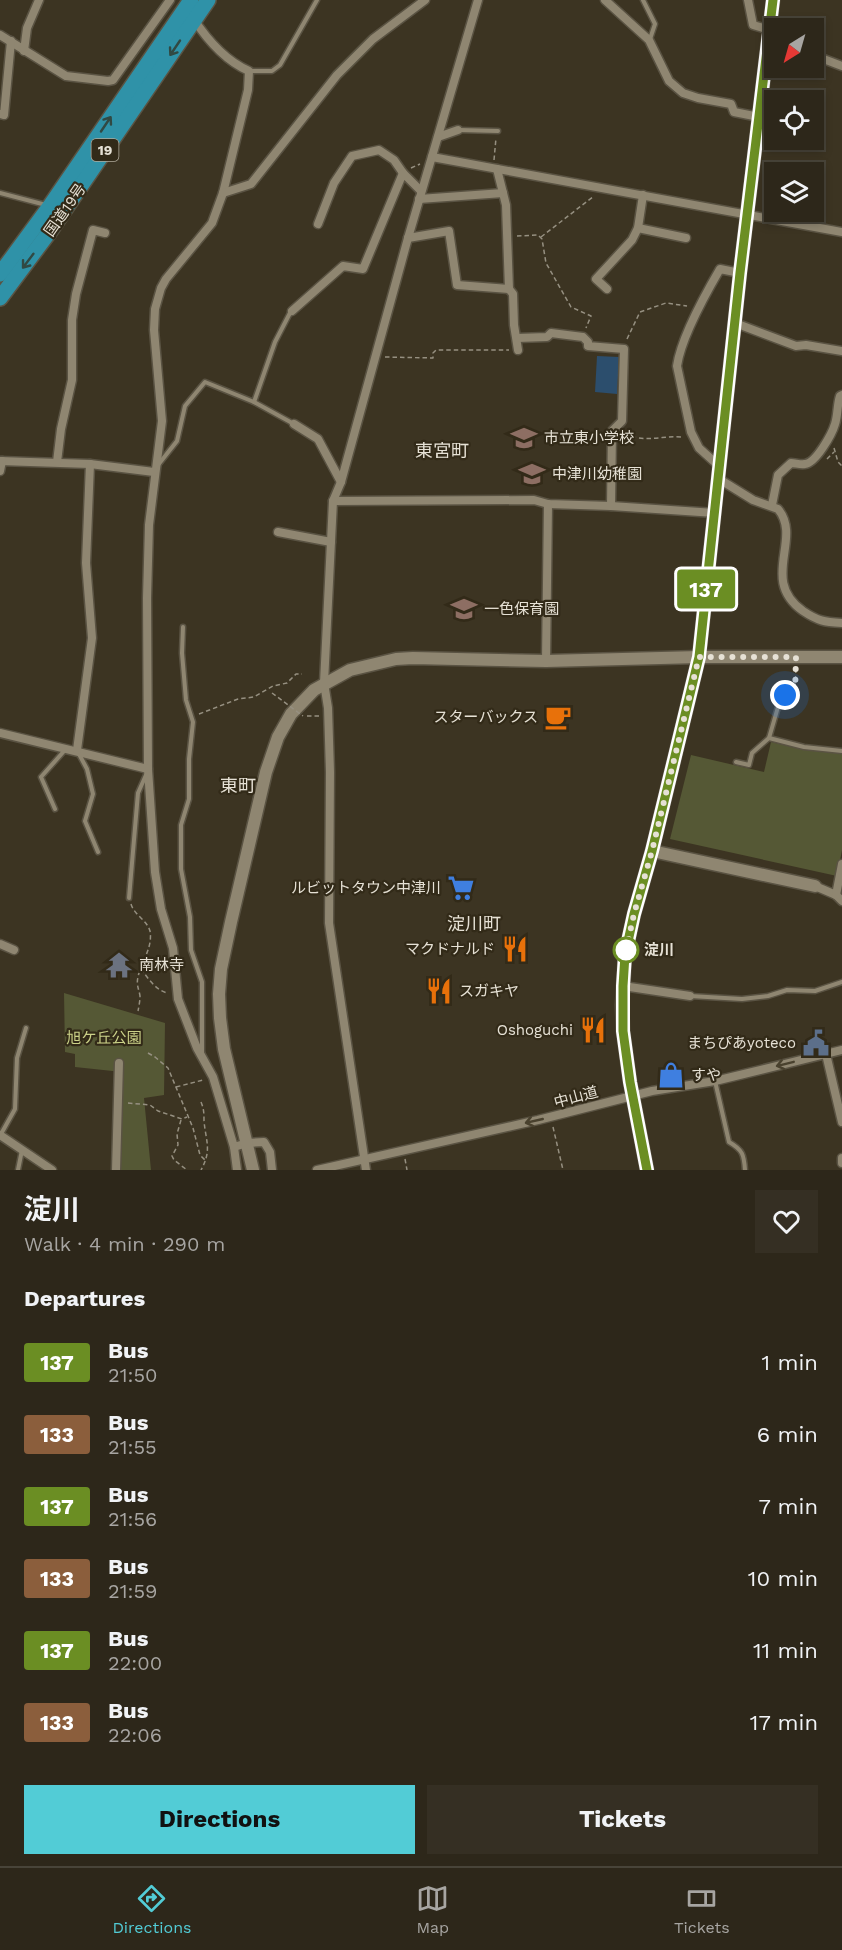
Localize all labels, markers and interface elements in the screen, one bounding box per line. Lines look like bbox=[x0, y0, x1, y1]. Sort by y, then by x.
north arrow bbox=[764, 18, 824, 78]
map controls bbox=[764, 18, 824, 222]
one-way arrow bbox=[169, 39, 181, 56]
button: locate bbox=[764, 90, 824, 150]
one-way arrow bbox=[100, 116, 112, 132]
road number: 19 bbox=[92, 139, 118, 161]
button: layers bbox=[764, 162, 824, 222]
street label: 国道19号 bbox=[40, 180, 90, 240]
one-way arrow bbox=[22, 252, 35, 268]
school or university icon: 市立東小学校 bbox=[509, 423, 539, 453]
place label: 市立東小学校 bbox=[544, 429, 634, 447]
district label: 東宮町 bbox=[415, 440, 469, 461]
school or university icon: 中津川幼稚園 bbox=[517, 459, 547, 489]
place label: 中津川幼稚園 bbox=[552, 465, 642, 483]
line badge: 137 bbox=[672, 570, 740, 608]
text: 137 bbox=[689, 577, 723, 602]
school or university icon: 一色保育園 bbox=[449, 594, 479, 624]
place label: 一色保育園 bbox=[484, 600, 559, 618]
your location bbox=[770, 680, 800, 710]
cafe icon: スターバックス bbox=[543, 702, 573, 732]
place label: スターバックス bbox=[434, 708, 538, 726]
district label: 東町 bbox=[220, 775, 256, 796]
supermarket icon: ルビットタウン中津川 bbox=[446, 873, 476, 903]
place label: ルビットタウン中津川 bbox=[291, 879, 441, 897]
district label: 淀川町 bbox=[447, 913, 501, 934]
restaurant icon: マクドナルド bbox=[500, 934, 530, 964]
marker: 淀川 bbox=[613, 937, 639, 963]
place label: マクドナルド bbox=[405, 940, 495, 958]
place label: 淀川 bbox=[644, 941, 674, 959]
temple icon: 南林寺 bbox=[104, 950, 134, 980]
place label: 南林寺 bbox=[139, 956, 184, 974]
restaurant icon: スガキヤ bbox=[424, 976, 454, 1006]
place label: スガキヤ bbox=[459, 982, 519, 1000]
restaurant icon: Oshoguchi bbox=[578, 1015, 608, 1045]
place label: Oshoguchi bbox=[497, 1021, 573, 1039]
public building icon: まちぴあyoteco bbox=[801, 1028, 831, 1058]
park label: 旭ケ丘公園 bbox=[66, 1029, 142, 1047]
place label: まちぴあyoteco bbox=[687, 1034, 796, 1052]
one-way arrow bbox=[776, 1058, 795, 1070]
shop icon: すや bbox=[656, 1060, 686, 1090]
place label: すや bbox=[691, 1066, 721, 1084]
street label: 中山道 bbox=[552, 1082, 600, 1112]
one-way arrow bbox=[525, 1116, 544, 1128]
button: heart bbox=[755, 1190, 818, 1253]
text: 淀川 bbox=[24, 1193, 80, 1226]
text: Walk · 4 min · 290 m bbox=[24, 1232, 225, 1256]
text: Departures bbox=[24, 1286, 145, 1311]
text: Bus bbox=[108, 1338, 148, 1363]
text: 137 bbox=[40, 1350, 74, 1375]
text: 1 min bbox=[761, 1350, 818, 1375]
text: 21:50 bbox=[108, 1363, 157, 1387]
text: Bus bbox=[108, 1410, 148, 1435]
text: 133 bbox=[40, 1422, 74, 1447]
text: 6 min bbox=[757, 1422, 818, 1447]
text: 21:55 bbox=[108, 1435, 157, 1459]
text: Bus bbox=[108, 1482, 148, 1507]
text: 137 bbox=[40, 1494, 74, 1519]
text: 7 min bbox=[758, 1494, 818, 1519]
text: 21:56 bbox=[108, 1507, 157, 1531]
text: Bus bbox=[108, 1554, 148, 1579]
text: 133 bbox=[40, 1566, 74, 1591]
text: 10 min bbox=[748, 1566, 818, 1591]
text: 21:59 bbox=[108, 1579, 157, 1603]
text: Bus bbox=[108, 1626, 148, 1651]
text: 137 bbox=[40, 1638, 74, 1663]
text: 11 min bbox=[753, 1638, 818, 1663]
text: 22:00 bbox=[108, 1651, 162, 1675]
text: Bus bbox=[108, 1698, 148, 1723]
text: 133 bbox=[40, 1710, 74, 1735]
text: 17 min bbox=[750, 1710, 818, 1735]
text: 22:06 bbox=[108, 1723, 162, 1747]
button: Directions bbox=[24, 1785, 415, 1854]
button: Tickets bbox=[427, 1785, 818, 1854]
tab: Directions bbox=[112, 1882, 191, 1937]
tab: Map bbox=[416, 1882, 449, 1937]
tab: Tickets bbox=[674, 1882, 730, 1937]

